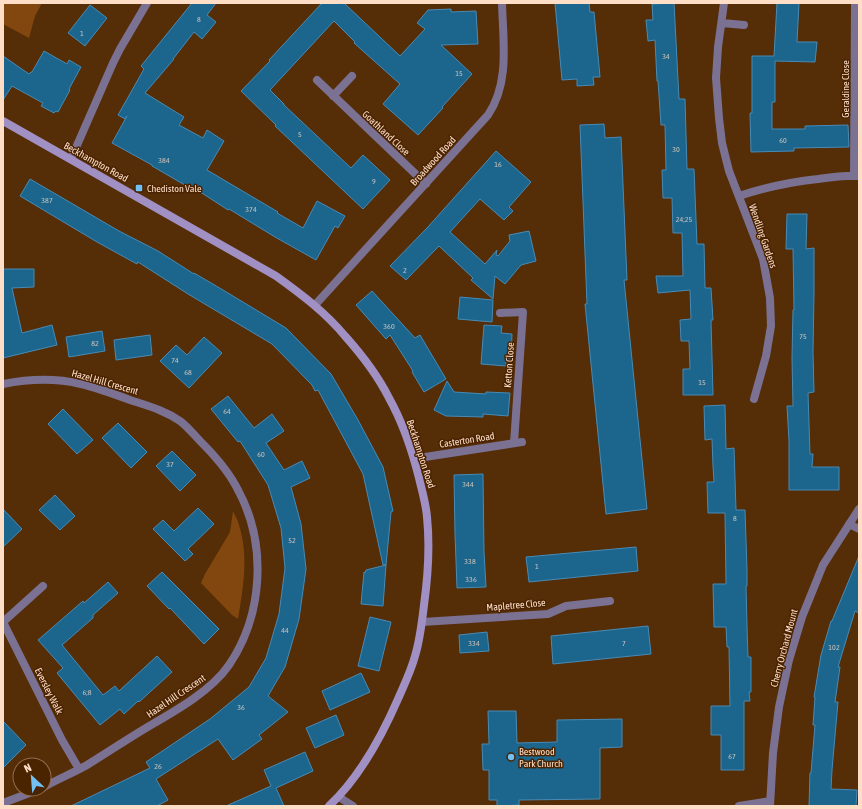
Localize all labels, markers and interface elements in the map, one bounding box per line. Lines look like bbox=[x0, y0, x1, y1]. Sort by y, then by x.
house number: 8 bbox=[197, 15, 201, 24]
house number: 1 bbox=[80, 29, 84, 38]
house number: 34 bbox=[662, 52, 670, 61]
street label: Geraldine Close bbox=[840, 60, 851, 118]
house number: 15 bbox=[455, 69, 463, 78]
street label: Goathland Close bbox=[360, 108, 412, 158]
house number: 5 bbox=[298, 130, 302, 139]
street label: Broadwood Road bbox=[408, 134, 458, 188]
house number: 60 bbox=[779, 136, 787, 145]
street label: Beckhampton Road bbox=[62, 140, 130, 184]
house number: 30 bbox=[672, 145, 680, 154]
house number: 384 bbox=[158, 156, 170, 165]
house number: 16 bbox=[494, 160, 502, 169]
house number: 9 bbox=[372, 177, 376, 186]
marker: Chediston Vale bbox=[134, 183, 144, 193]
place label: Chediston Vale bbox=[147, 183, 202, 194]
house number: 387 bbox=[41, 196, 53, 205]
street label: Wendling Gardens bbox=[747, 202, 779, 270]
house number: 374 bbox=[245, 205, 257, 214]
house number: 24;25 bbox=[676, 215, 692, 224]
house number: 2 bbox=[403, 266, 407, 275]
house number: 360 bbox=[383, 322, 395, 331]
house number: 75 bbox=[799, 332, 807, 341]
house number: 82 bbox=[91, 339, 99, 348]
street label: Ketton Close bbox=[502, 341, 516, 388]
house number: 74 bbox=[171, 356, 179, 365]
street label: Hazel Hill Crescent bbox=[70, 367, 140, 397]
house number: 68 bbox=[184, 368, 192, 377]
house number: 15 bbox=[698, 378, 706, 387]
house number: 64 bbox=[223, 407, 231, 416]
street label: Beckhampton Road bbox=[405, 418, 437, 490]
street label: Casterton Road bbox=[439, 430, 496, 450]
house number: 60 bbox=[257, 450, 265, 459]
house number: 37 bbox=[166, 460, 174, 469]
house number: 344 bbox=[462, 480, 474, 489]
house number: 8 bbox=[733, 514, 737, 523]
house number: 52 bbox=[288, 536, 296, 545]
house number: 338 bbox=[464, 557, 476, 566]
house number: 1 bbox=[535, 562, 539, 571]
house number: 336 bbox=[465, 575, 477, 584]
street label: Mapletree Close bbox=[486, 597, 546, 613]
street label: Cherry Orchard Mount bbox=[768, 608, 800, 688]
house number: 44 bbox=[281, 626, 289, 635]
house number: 334 bbox=[468, 639, 480, 648]
house number: 7 bbox=[622, 639, 626, 648]
house number: 102 bbox=[828, 643, 840, 652]
street label: Eversley Walk bbox=[33, 666, 66, 716]
street label: Hazel Hill Crescent bbox=[144, 672, 208, 720]
house number: 6;8 bbox=[83, 688, 92, 697]
house number: 36 bbox=[237, 703, 245, 712]
place label: Bestwood Park Church bbox=[519, 746, 563, 769]
marker: Bestwood Park Church bbox=[506, 752, 516, 762]
house number: 67 bbox=[728, 752, 736, 761]
north arrow bbox=[12, 757, 52, 797]
text: N bbox=[22, 761, 33, 775]
house number: 26 bbox=[154, 762, 162, 771]

